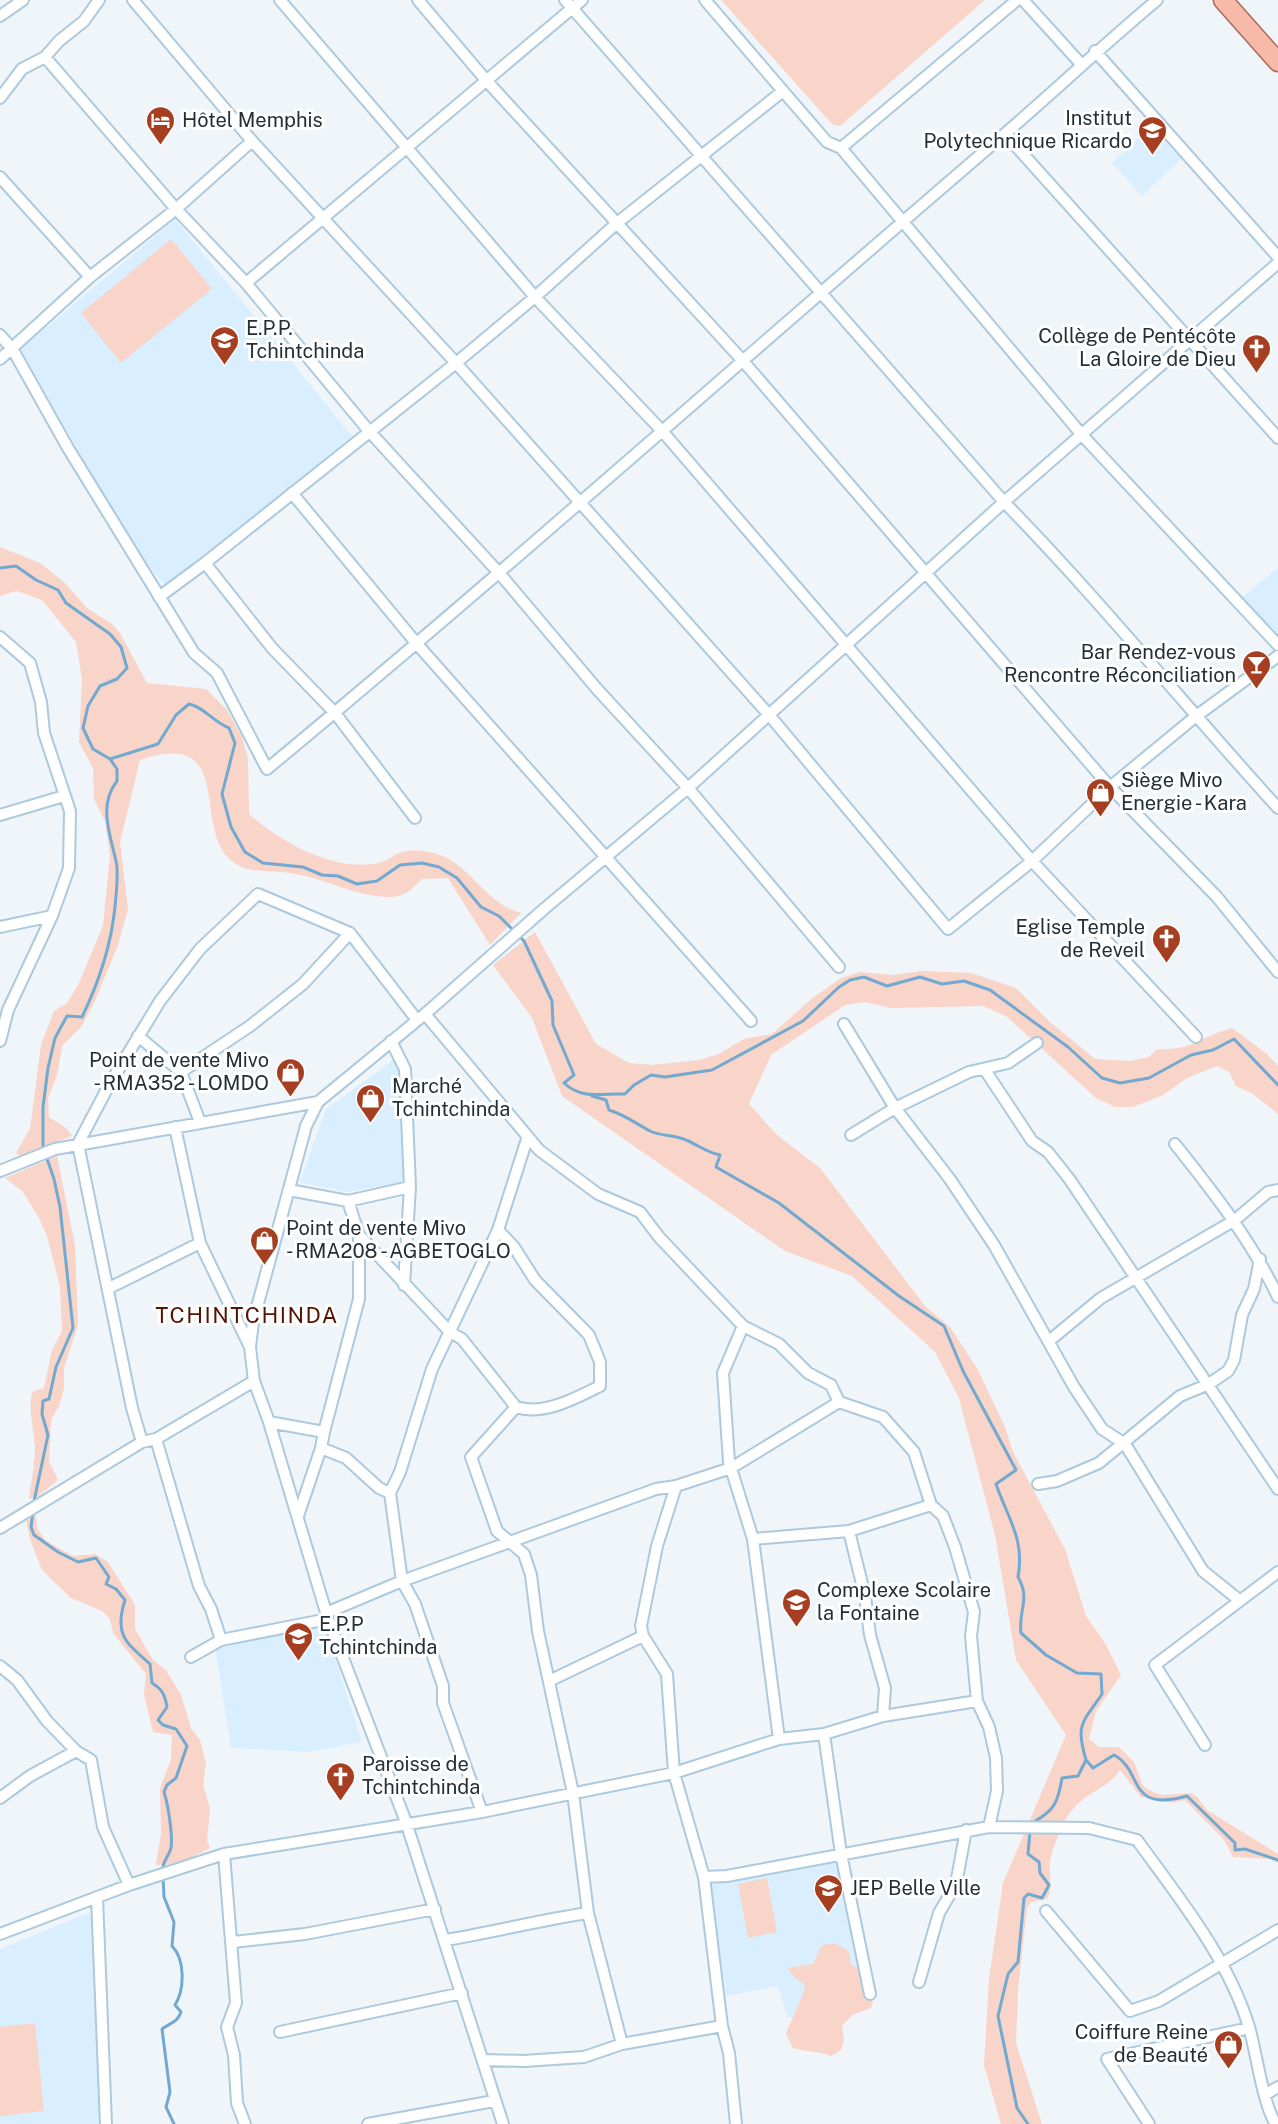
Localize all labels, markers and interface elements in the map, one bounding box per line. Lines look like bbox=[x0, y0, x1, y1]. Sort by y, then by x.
hotel icon: Hôtel Memphis bbox=[145, 104, 177, 146]
place label: Institut Polytechnique Ricardo bbox=[924, 106, 1132, 153]
place label: Hôtel Memphis bbox=[182, 108, 323, 132]
school or university icon: Institut Polytechnique Ricardo bbox=[1137, 114, 1169, 156]
place label: E.P.P. Tchintchinda bbox=[246, 316, 364, 363]
school or university icon: E.P.P. Tchintchinda bbox=[209, 324, 241, 366]
place label: Collège de Pentécôte La Gloire de Dieu bbox=[1038, 324, 1236, 371]
church icon: Collège de Pentécôte La Gloire de Dieu bbox=[1241, 332, 1273, 374]
place label: Bar Rendez-vous Rencontre Réconciliation bbox=[1004, 640, 1236, 687]
bar icon: Bar Rendez-vous Rencontre Réconciliation bbox=[1241, 648, 1273, 690]
place label: Siège Mivo Energie - Kara bbox=[1121, 768, 1247, 815]
shop icon: Siège Mivo Energie - Kara bbox=[1084, 776, 1116, 818]
place label: Eglise Temple de Reveil bbox=[1015, 915, 1145, 962]
church icon: Eglise Temple de Reveil bbox=[1150, 922, 1182, 964]
place label: Point de vente Mivo - RMA352 - LOMDO bbox=[89, 1048, 269, 1095]
shop icon: Point de vente Mivo - RMA352 - LOMDO bbox=[274, 1056, 306, 1098]
place label: Marché Tchintchinda bbox=[392, 1074, 510, 1121]
shop icon: Marché Tchintchinda bbox=[355, 1082, 387, 1124]
place label: Point de vente Mivo - RMA208 - AGBETOGLO bbox=[286, 1216, 511, 1263]
shop icon: Point de vente Mivo - RMA208 - AGBETOGLO bbox=[249, 1224, 281, 1266]
district label: TCHINTCHINDA bbox=[155, 1302, 339, 1328]
place label: Complexe Scolaire la Fontaine bbox=[817, 1578, 991, 1625]
school or university icon: Complexe Scolaire la Fontaine bbox=[780, 1586, 812, 1628]
place label: E.P.P Tchintchinda bbox=[319, 1612, 437, 1659]
school or university icon: E.P.P Tchintchinda bbox=[282, 1620, 314, 1662]
place label: Paroisse de Tchintchinda bbox=[362, 1752, 480, 1799]
church icon: Paroisse de Tchintchinda bbox=[325, 1760, 357, 1802]
school or university icon: JEP Belle Ville bbox=[813, 1872, 845, 1914]
place label: JEP Belle Ville bbox=[850, 1876, 981, 1900]
place label: Coiffure Reine de Beauté bbox=[1075, 2020, 1208, 2067]
shop icon: Coiffure Reine de Beauté bbox=[1213, 2028, 1245, 2070]

